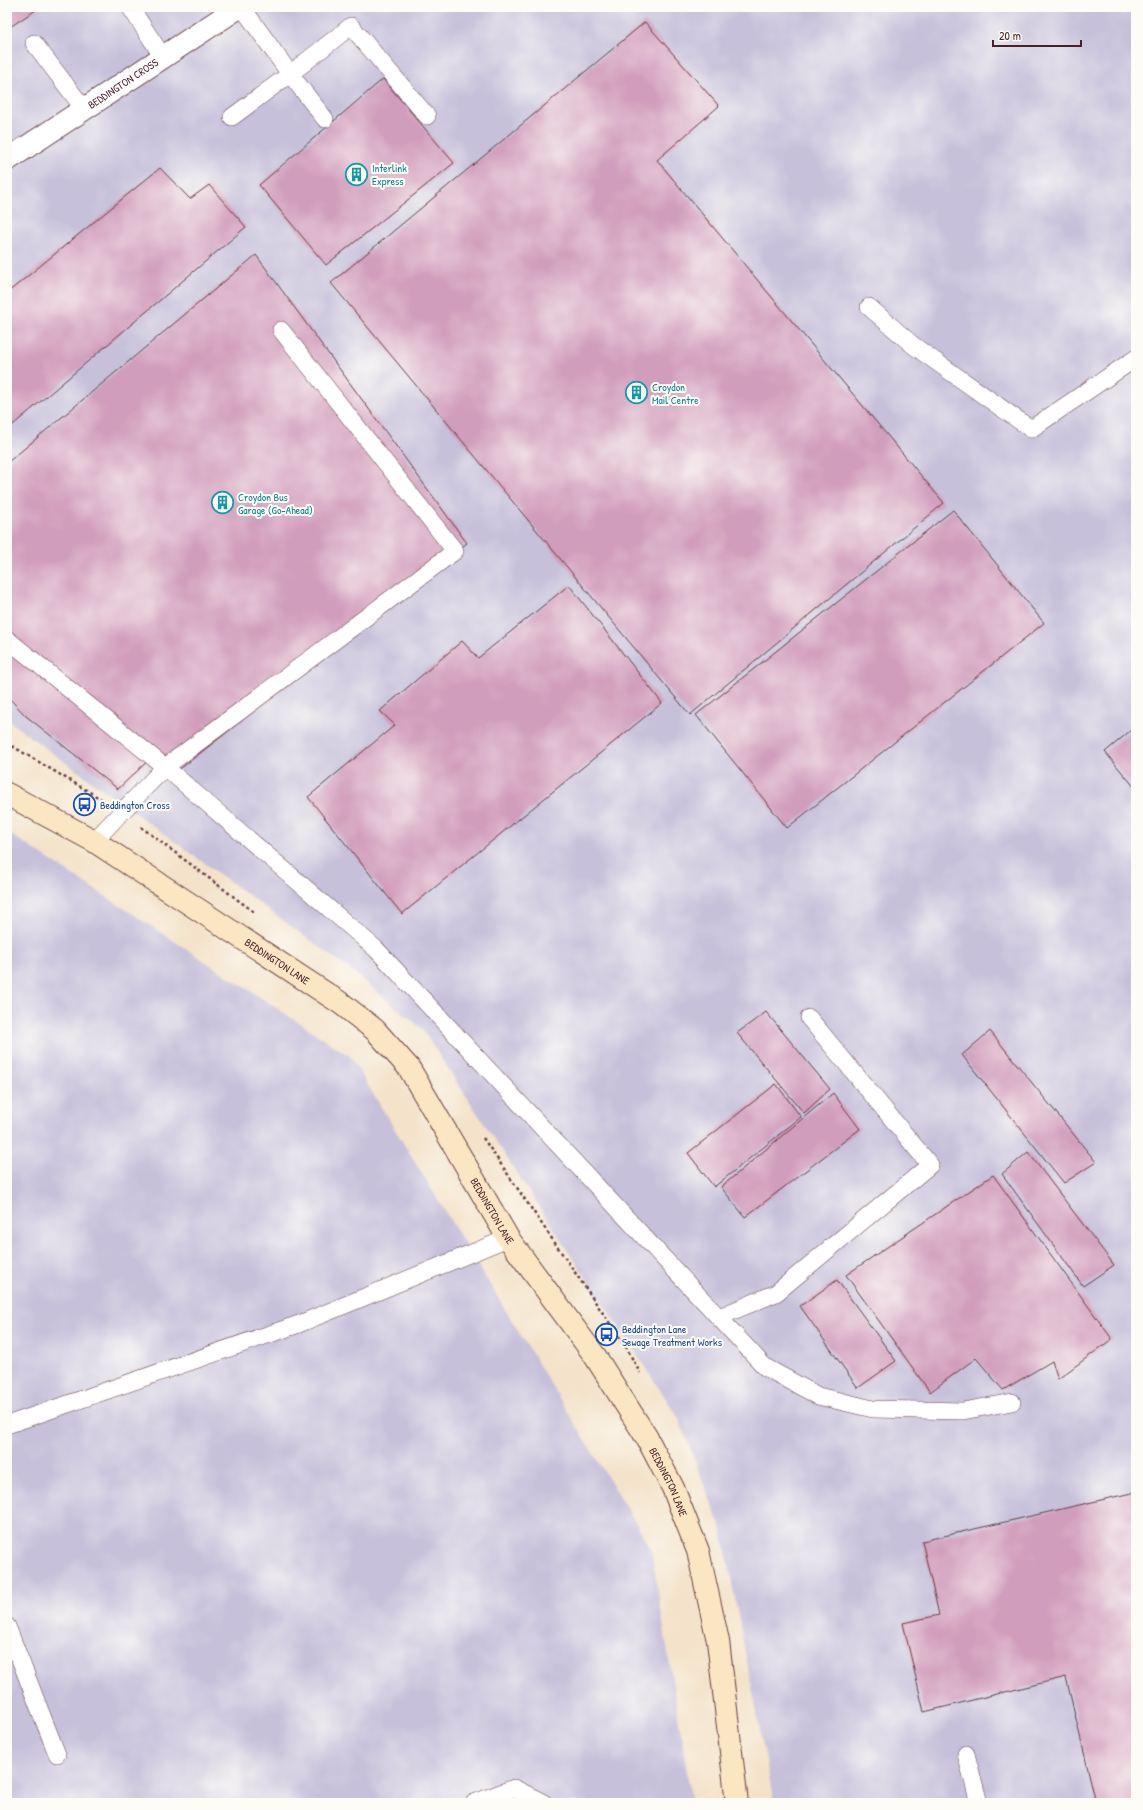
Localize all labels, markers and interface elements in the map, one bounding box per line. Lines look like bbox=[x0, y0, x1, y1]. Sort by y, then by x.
scale bar bbox=[993, 22, 1081, 48]
text: 20 m bbox=[999, 27, 1021, 44]
street label: BEDDINGTON CROSS bbox=[85, 55, 161, 112]
building icon: Interlink Express bbox=[343, 161, 369, 187]
place label: Interlink Express bbox=[372, 161, 407, 188]
building icon: Croydon Mail Centre bbox=[624, 380, 650, 406]
place label: Croydon Mail Centre bbox=[652, 380, 699, 407]
building icon: Croydon Bus Garage (Go-Ahead) bbox=[209, 490, 235, 516]
place label: Croydon Bus Garage (Go-Ahead) bbox=[238, 490, 313, 517]
bus stop icon: Beddington Cross bbox=[72, 792, 98, 818]
place label: Beddington Cross bbox=[100, 798, 170, 812]
street label: BEDDINGTON LANE bbox=[242, 935, 312, 988]
street label: BEDDINGTON LANE bbox=[467, 1175, 517, 1247]
bus stop icon: Beddington Lane Sewage Treatment Works bbox=[593, 1322, 619, 1348]
place label: Beddington Lane Sewage Treatment Works bbox=[622, 1322, 722, 1349]
street label: BEDDINGTON LANE bbox=[646, 1445, 691, 1518]

